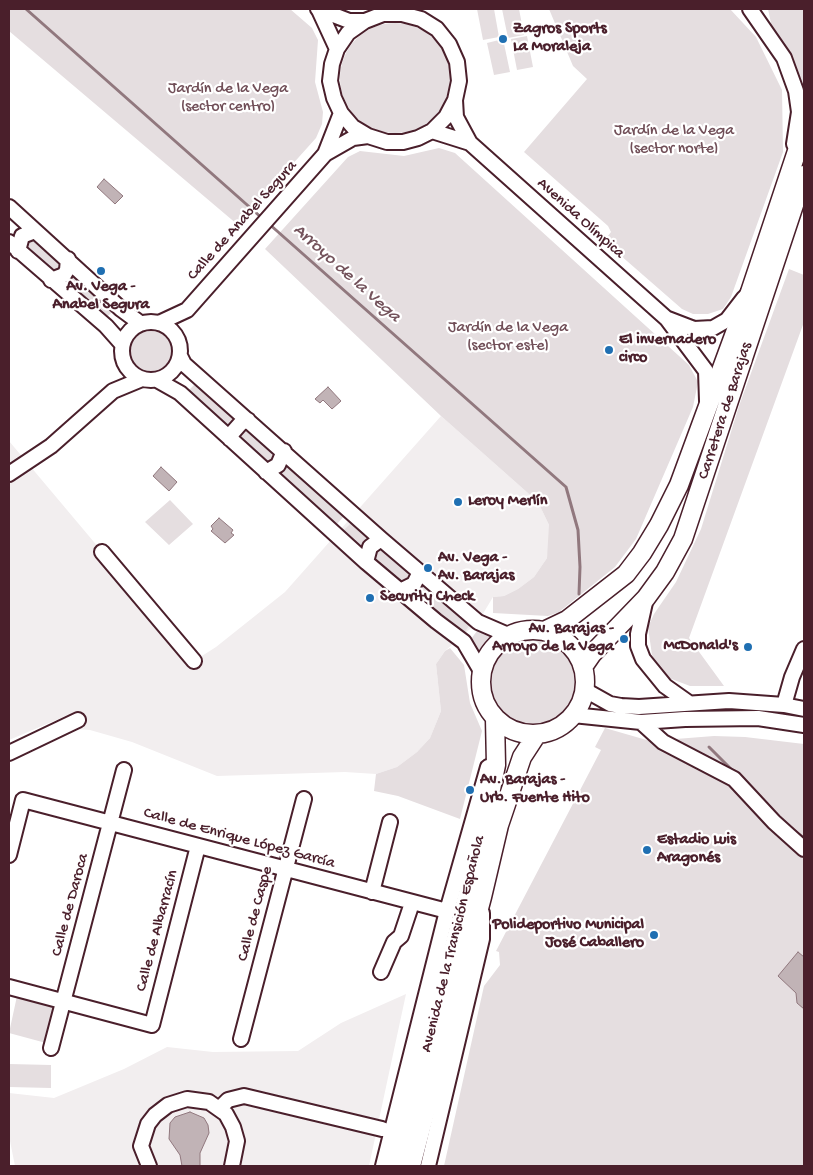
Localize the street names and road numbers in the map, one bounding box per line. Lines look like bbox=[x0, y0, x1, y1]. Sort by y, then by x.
street label: Calle de Anabel Segura bbox=[184, 157, 302, 285]
street label: Avenida Olímpica bbox=[532, 175, 628, 263]
street label: Carretera de Barajas bbox=[695, 340, 757, 482]
street label: Calle de Enrique López García bbox=[141, 804, 337, 874]
street label: Avenida de la Transición Española bbox=[418, 834, 490, 1054]
street label: Calle de Daroca bbox=[48, 851, 94, 959]
street label: Calle de Caspe bbox=[234, 864, 278, 964]
street label: Calle de Albarracín bbox=[133, 868, 183, 994]

